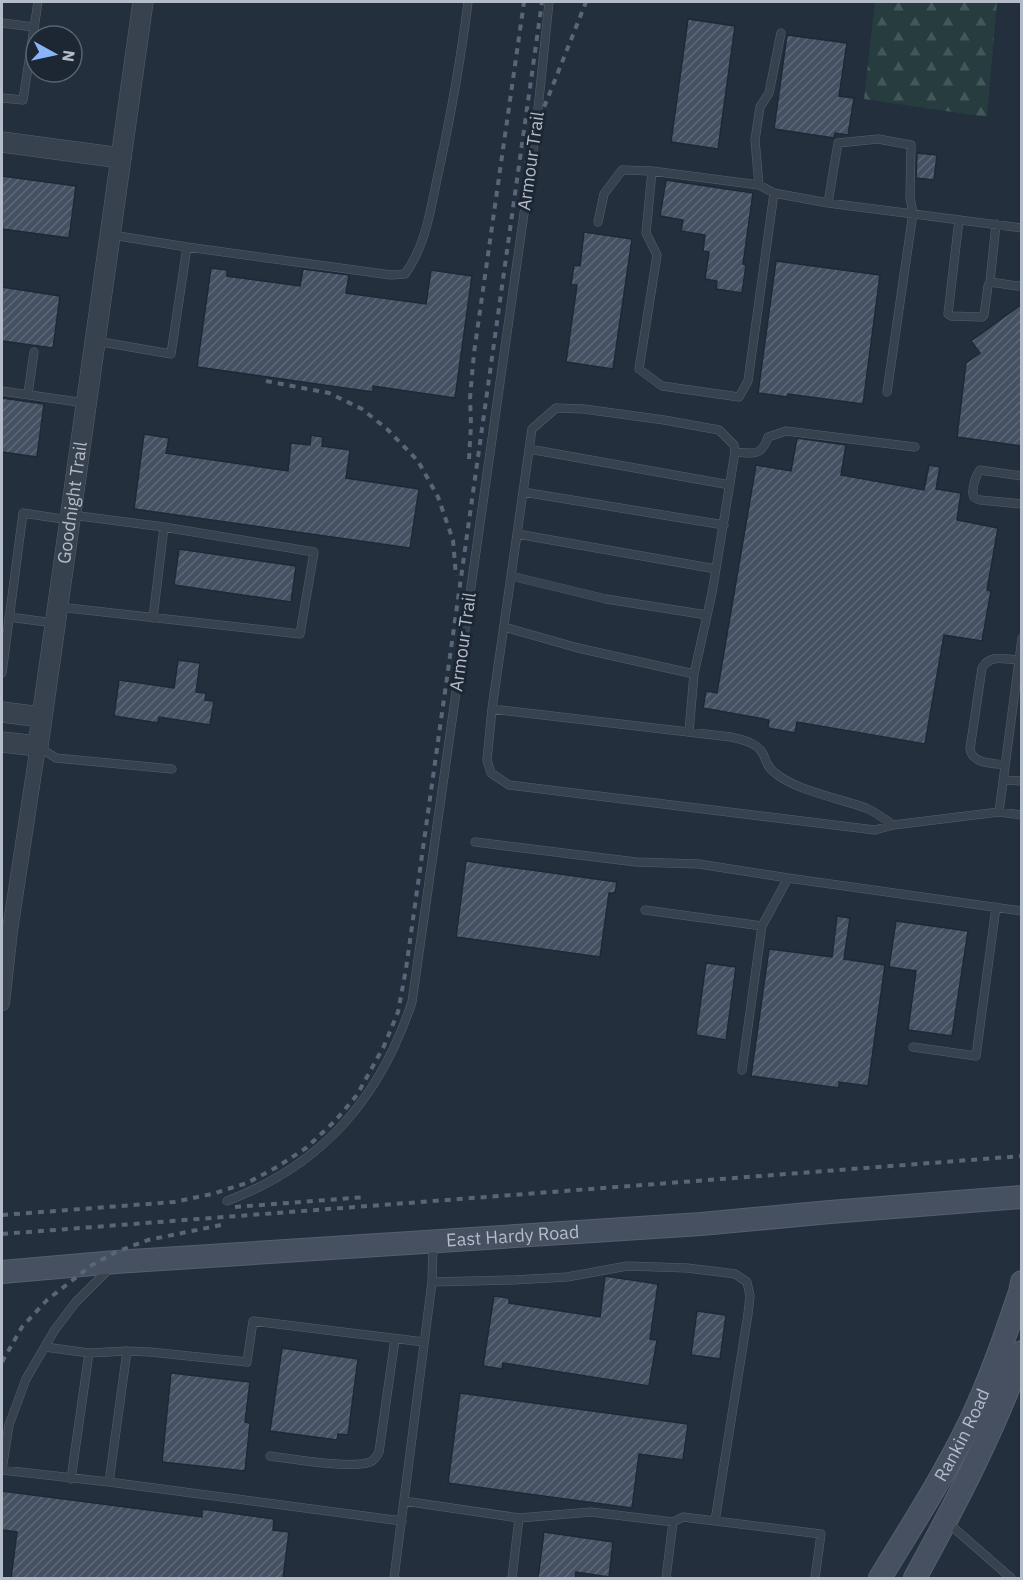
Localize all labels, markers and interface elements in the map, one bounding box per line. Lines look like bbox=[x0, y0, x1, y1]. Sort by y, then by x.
north arrow bbox=[24, 24, 84, 84]
text: N bbox=[58, 49, 80, 63]
street label: Armour Trail bbox=[512, 110, 549, 212]
street label: Goodnight Trail bbox=[52, 440, 92, 565]
street label: Armour Trail bbox=[444, 591, 481, 693]
street label: East Hardy Road bbox=[445, 1220, 580, 1252]
street label: Rankin Road bbox=[929, 1385, 994, 1485]

